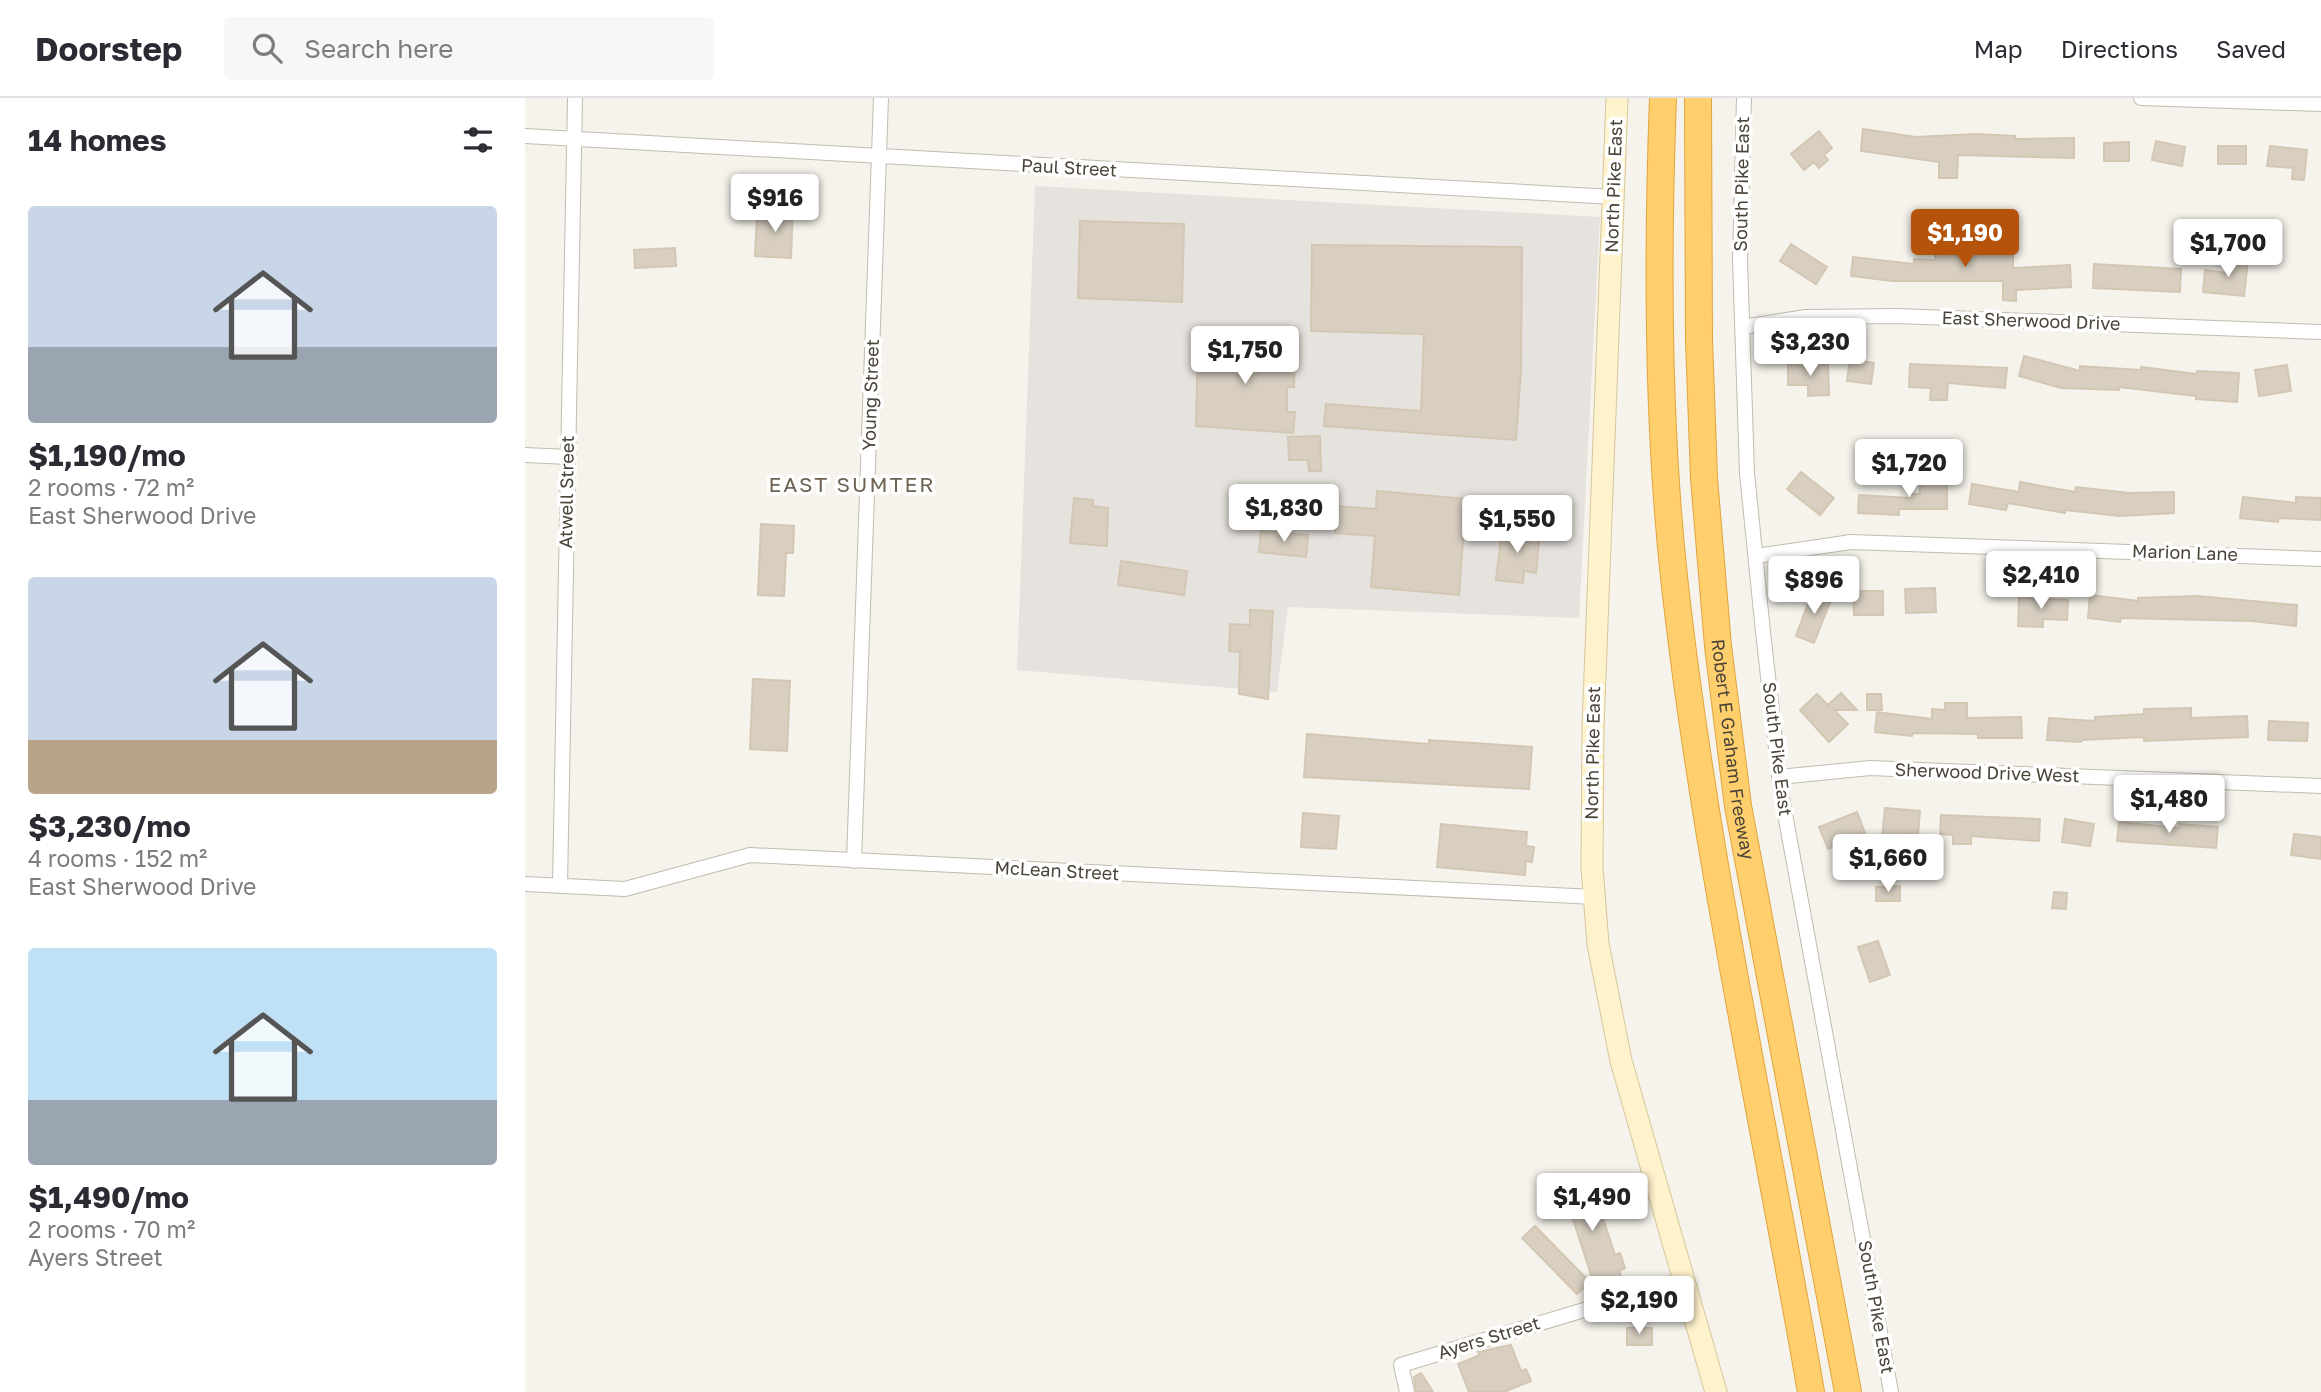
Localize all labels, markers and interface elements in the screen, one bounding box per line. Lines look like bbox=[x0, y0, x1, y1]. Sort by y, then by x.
search box bbox=[224, 17, 714, 80]
text: Doorstep bbox=[35, 29, 182, 68]
icon: search bbox=[248, 29, 286, 67]
text: Search here bbox=[304, 33, 453, 64]
text: Map bbox=[1974, 34, 2023, 63]
text: Directions bbox=[2061, 34, 2178, 63]
text: Saved bbox=[2216, 34, 2286, 63]
street label: South Pike East bbox=[1729, 116, 1753, 252]
street label: North Pike East bbox=[1600, 119, 1626, 253]
icon: filters bbox=[459, 121, 497, 159]
text: 14 homes bbox=[28, 122, 167, 158]
street label: Paul Street bbox=[1020, 153, 1118, 181]
pin: $916 bbox=[734, 174, 816, 234]
text: $916 bbox=[747, 183, 803, 211]
pin: $1,190 bbox=[1908, 209, 2022, 269]
text: $1,190 bbox=[1927, 218, 2003, 246]
pin: $1,700 bbox=[2171, 220, 2285, 279]
text: $1,700 bbox=[2189, 228, 2267, 256]
icon: home bbox=[200, 252, 326, 378]
street label: East Sherwood Drive bbox=[1941, 306, 2121, 334]
pin: $3,230 bbox=[1753, 318, 1867, 378]
pin: $1,750 bbox=[1188, 327, 1302, 386]
text: $3,230 bbox=[1770, 327, 1850, 355]
text: $1,750 bbox=[1207, 335, 1283, 363]
street label: Young Street bbox=[857, 339, 883, 451]
street label: Atwell Street bbox=[554, 435, 578, 549]
text: $1,190/mo bbox=[28, 437, 186, 473]
pin: $1,720 bbox=[1852, 440, 1966, 499]
text: $1,720 bbox=[1871, 448, 1947, 476]
district label: EAST SUMTER bbox=[768, 471, 936, 497]
text: 2 rooms · 72 m² bbox=[28, 473, 194, 501]
pin: $1,830 bbox=[1227, 484, 1341, 544]
text: $1,830 bbox=[1245, 493, 1323, 521]
pin: $1,550 bbox=[1460, 496, 1574, 555]
text: East Sherwood Drive bbox=[28, 501, 256, 529]
text: $1,550 bbox=[1478, 504, 1556, 532]
street label: Marion Lane bbox=[2132, 539, 2238, 565]
pin: $2,410 bbox=[1984, 552, 2098, 611]
pin: $896 bbox=[1773, 556, 1855, 616]
text: $2,410 bbox=[2002, 560, 2080, 588]
text: $896 bbox=[1784, 565, 1844, 593]
icon: home bbox=[200, 623, 326, 749]
street label: Robert E Graham Freeway bbox=[1707, 638, 1760, 861]
street label: South Pike East bbox=[1759, 681, 1797, 817]
street label: North Pike East bbox=[1580, 686, 1604, 820]
street label: Sherwood Drive West bbox=[1894, 758, 2080, 786]
pin: $1,480 bbox=[2112, 776, 2226, 835]
text: $1,480 bbox=[2130, 784, 2208, 812]
text: $3,230/mo bbox=[28, 808, 191, 844]
pin: $1,660 bbox=[1831, 834, 1945, 894]
text: $1,660 bbox=[1849, 843, 1927, 871]
text: 4 rooms · 152 m² bbox=[28, 844, 207, 872]
street label: McLean Street bbox=[994, 856, 1120, 884]
text: East Sherwood Drive bbox=[28, 872, 256, 900]
icon: home bbox=[200, 994, 326, 1120]
pin: $1,490 bbox=[1535, 1174, 1649, 1233]
text: $1,490/mo bbox=[28, 1179, 189, 1215]
text: $1,490 bbox=[1553, 1182, 1631, 1210]
text: 2 rooms · 70 m² bbox=[28, 1215, 195, 1243]
street label: South Pike East bbox=[1854, 1238, 1900, 1375]
text: Ayers Street bbox=[28, 1243, 163, 1271]
pin: $2,190 bbox=[1582, 1276, 1696, 1336]
text: $2,190 bbox=[1600, 1285, 1678, 1313]
street label: Ayers Street bbox=[1435, 1311, 1542, 1363]

